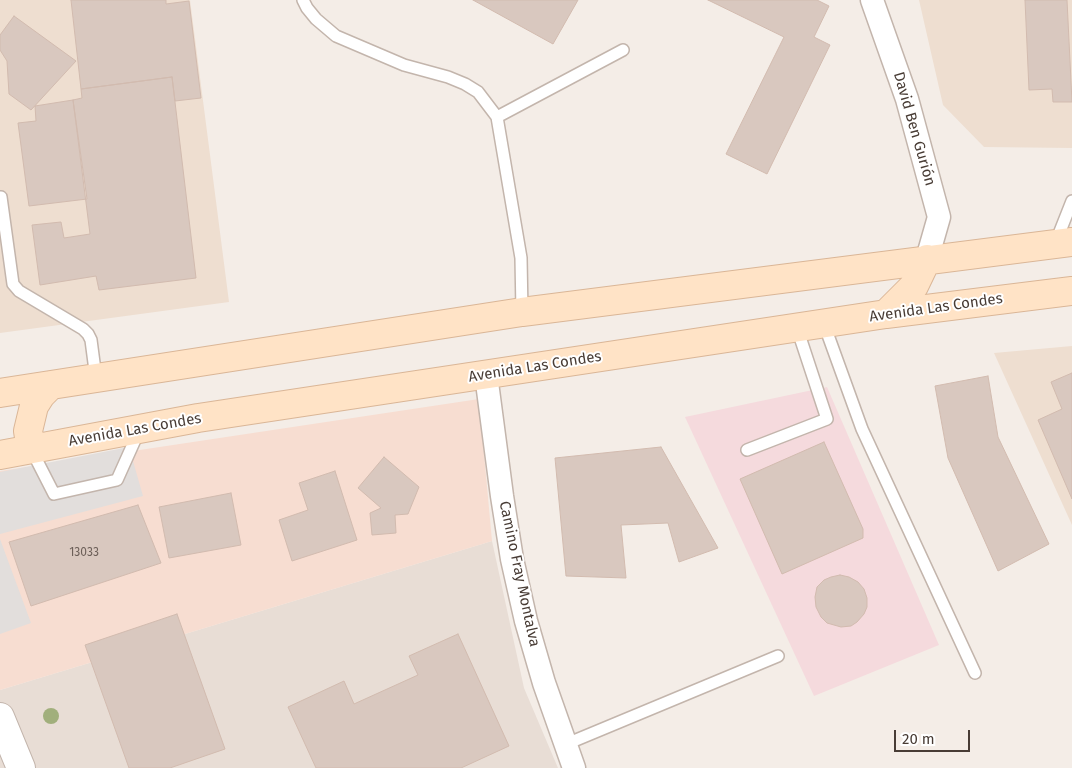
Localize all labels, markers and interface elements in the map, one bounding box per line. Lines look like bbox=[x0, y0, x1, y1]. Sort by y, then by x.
street label: David Ben Gurión bbox=[889, 70, 939, 188]
street label: Avenida Las Condes bbox=[868, 290, 1004, 326]
street label: Avenida Las Condes bbox=[467, 348, 603, 386]
street label: Avenida Las Condes bbox=[67, 409, 203, 451]
street label: Camino Fray Montalva bbox=[495, 500, 543, 648]
house number: 13033 bbox=[69, 546, 99, 560]
scale bar bbox=[897, 720, 973, 752]
text: 20 m bbox=[902, 730, 935, 748]

